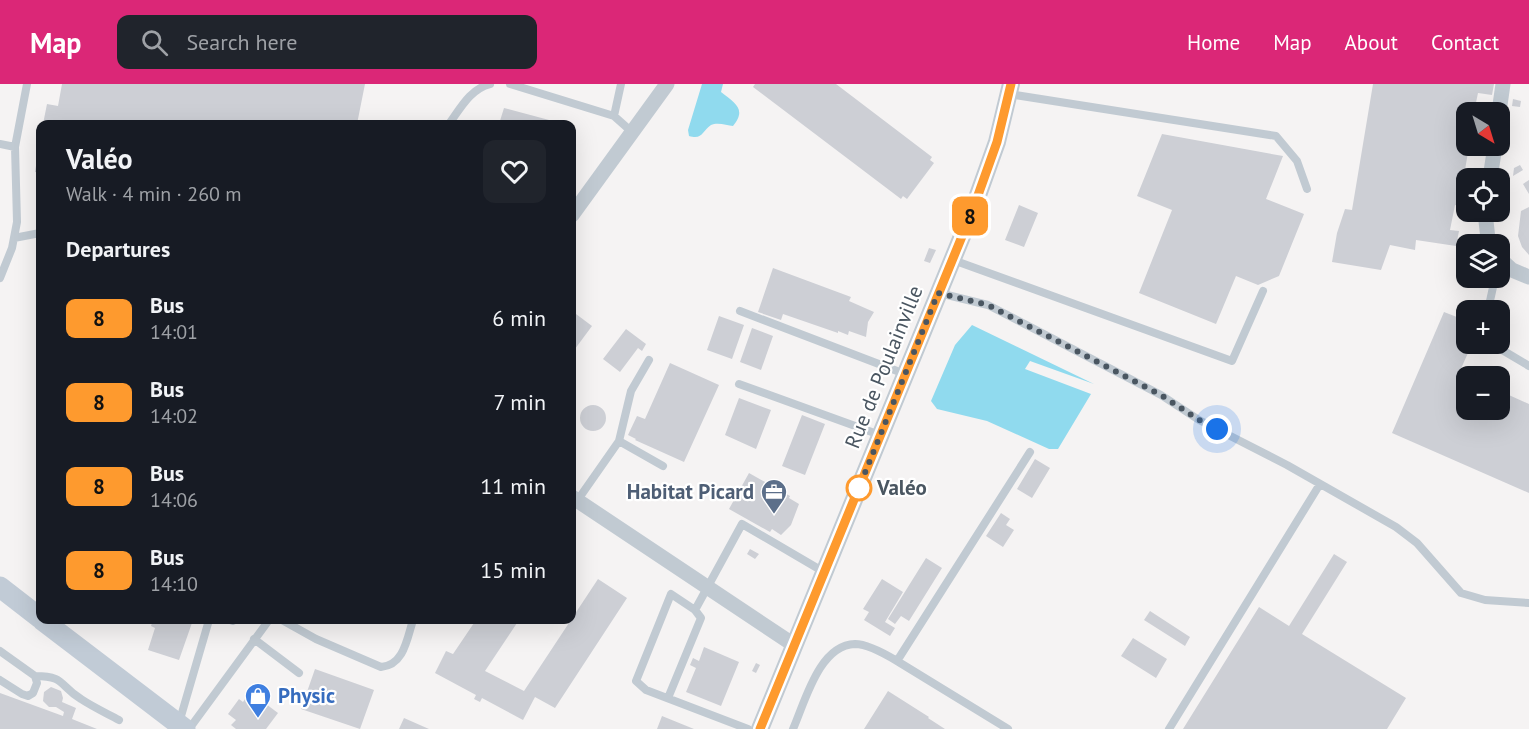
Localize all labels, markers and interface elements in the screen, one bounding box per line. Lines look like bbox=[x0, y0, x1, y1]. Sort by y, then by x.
search box bbox=[117, 15, 537, 69]
text: Map bbox=[30, 24, 81, 61]
icon: search bbox=[138, 26, 171, 59]
text: Search here bbox=[186, 28, 297, 56]
text: Home bbox=[1187, 29, 1240, 56]
text: Map bbox=[1273, 29, 1312, 56]
text: About bbox=[1345, 29, 1398, 56]
text: Contact bbox=[1431, 29, 1499, 56]
north arrow bbox=[1456, 102, 1510, 156]
map controls bbox=[1456, 102, 1510, 420]
text: Valéo bbox=[66, 140, 133, 177]
button: heart bbox=[483, 140, 546, 203]
button: locate bbox=[1456, 168, 1510, 222]
text: Walk · 4 min · 260 m bbox=[66, 181, 242, 207]
line badge: 8 bbox=[950, 196, 990, 236]
text: 8 bbox=[964, 203, 976, 230]
button: layers bbox=[1456, 234, 1510, 288]
text: Departures bbox=[66, 235, 170, 263]
street label: Rue de Poulainville bbox=[839, 281, 929, 452]
text: Bus bbox=[150, 291, 184, 319]
button: + bbox=[1456, 300, 1510, 354]
text: 6 min bbox=[492, 304, 546, 332]
text: 8 bbox=[93, 305, 105, 332]
text: 14:01 bbox=[150, 319, 198, 345]
button: − bbox=[1456, 366, 1510, 420]
text: Bus bbox=[150, 375, 184, 403]
text: 7 min bbox=[494, 388, 546, 416]
text: 8 bbox=[93, 389, 105, 416]
text: 14:02 bbox=[150, 403, 198, 429]
your location bbox=[1202, 414, 1232, 444]
text: Bus bbox=[150, 459, 184, 487]
text: 11 min bbox=[480, 472, 546, 500]
text: 8 bbox=[93, 473, 105, 500]
place label: Valéo bbox=[876, 474, 927, 501]
marker: Valéo bbox=[846, 475, 872, 501]
office icon: Habitat Picard bbox=[759, 477, 789, 515]
place label: Habitat Picard bbox=[627, 478, 754, 505]
text: 14:06 bbox=[150, 487, 198, 513]
text: Bus bbox=[150, 543, 184, 571]
text: 15 min bbox=[480, 556, 546, 584]
text: 8 bbox=[93, 557, 105, 584]
text: 14:10 bbox=[150, 571, 198, 597]
shop icon: Physic bbox=[243, 681, 273, 719]
place label: Physic bbox=[278, 682, 335, 709]

